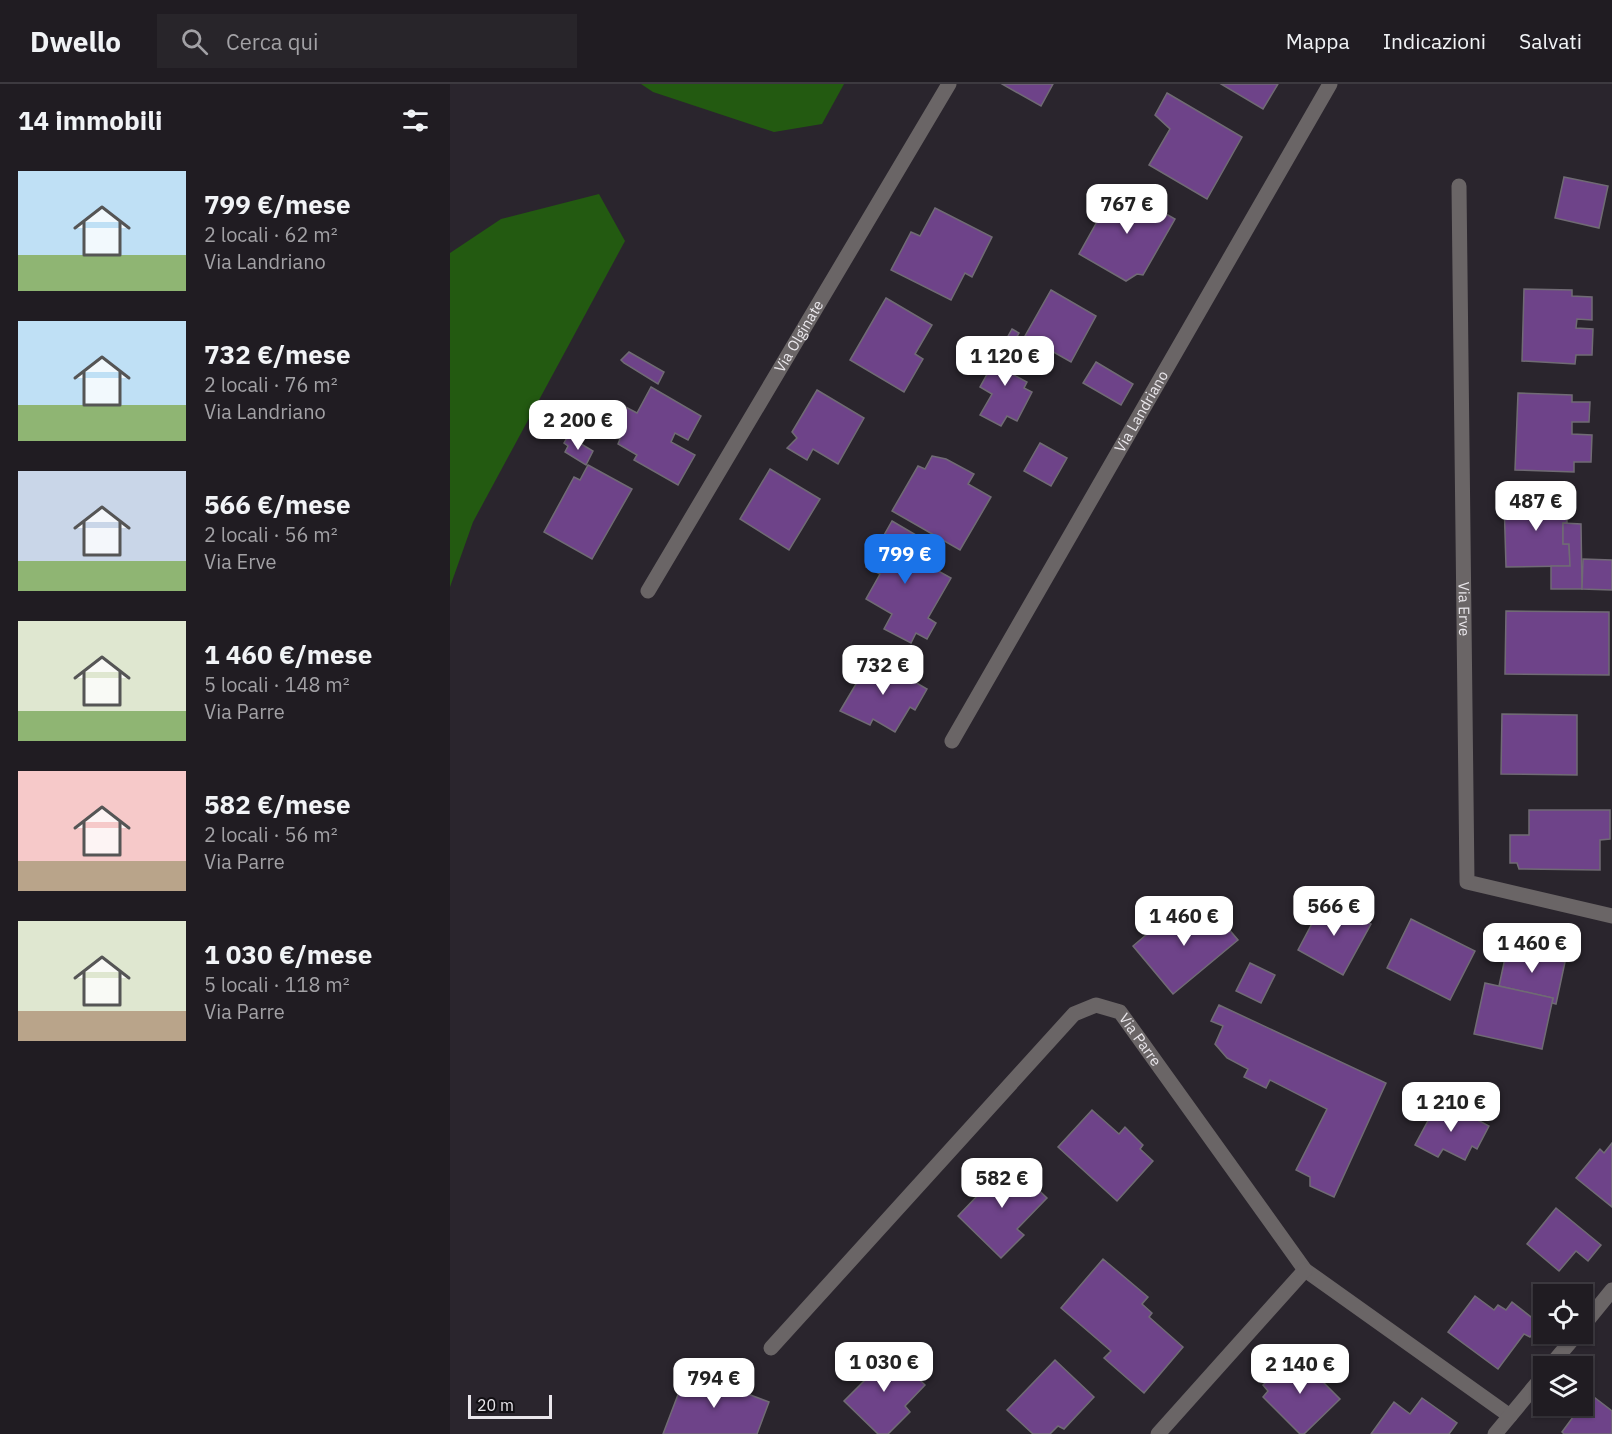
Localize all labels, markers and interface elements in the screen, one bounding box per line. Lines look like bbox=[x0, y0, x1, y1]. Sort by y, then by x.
search box bbox=[157, 14, 577, 68]
text: Dwello bbox=[30, 23, 121, 60]
icon: search bbox=[178, 25, 211, 58]
text: Cerca qui bbox=[226, 27, 319, 56]
text: Mappa bbox=[1286, 27, 1350, 55]
text: Indicazioni bbox=[1383, 27, 1486, 55]
text: Salvati bbox=[1519, 27, 1582, 55]
text: 14 immobili bbox=[18, 103, 162, 137]
icon: filters bbox=[399, 104, 432, 137]
pin: 767 € bbox=[1085, 184, 1169, 235]
text: 799 €/mese bbox=[204, 187, 351, 221]
text: 767 € bbox=[1100, 190, 1154, 217]
icon: home bbox=[66, 195, 138, 267]
text: 2 locali · 62 m² bbox=[204, 221, 338, 248]
text: Via Landriano bbox=[204, 248, 326, 275]
street label: Via Olginate bbox=[770, 297, 827, 376]
pin: 1 120 € bbox=[950, 336, 1060, 387]
text: 732 €/mese bbox=[204, 337, 351, 371]
text: 1 120 € bbox=[970, 342, 1040, 369]
icon: home bbox=[66, 345, 138, 417]
street label: Via Landriano bbox=[1110, 367, 1172, 456]
text: 2 locali · 76 m² bbox=[204, 371, 338, 398]
text: Via Landriano bbox=[204, 398, 326, 425]
pin: 2 200 € bbox=[523, 400, 633, 451]
text: 2 200 € bbox=[543, 406, 613, 433]
pin: 487 € bbox=[1494, 481, 1578, 532]
text: 566 €/mese bbox=[204, 487, 351, 521]
text: 487 € bbox=[1509, 487, 1563, 514]
icon: home bbox=[66, 495, 138, 567]
text: 2 locali · 56 m² bbox=[204, 521, 338, 548]
pin: 799 € bbox=[863, 534, 947, 585]
text: 799 € bbox=[878, 540, 932, 567]
text: Via Erve bbox=[204, 548, 276, 575]
street label: Via Erve bbox=[1455, 582, 1474, 636]
text: 1 460 €/mese bbox=[204, 637, 372, 671]
icon: home bbox=[66, 645, 138, 717]
pin: 732 € bbox=[841, 645, 925, 696]
text: 732 € bbox=[856, 651, 910, 678]
text: 5 locali · 148 m² bbox=[204, 671, 350, 698]
text: Via Parre bbox=[204, 698, 285, 725]
text: 582 €/mese bbox=[204, 787, 351, 821]
icon: home bbox=[66, 795, 138, 867]
text: 2 locali · 56 m² bbox=[204, 821, 338, 848]
text: Via Parre bbox=[204, 848, 285, 875]
pin: 566 € bbox=[1292, 886, 1376, 937]
text: 566 € bbox=[1307, 892, 1361, 919]
pin: 1 460 € bbox=[1129, 896, 1239, 947]
text: 1 460 € bbox=[1149, 902, 1219, 929]
pin: 1 460 € bbox=[1477, 923, 1587, 974]
text: 1 460 € bbox=[1497, 929, 1567, 956]
text: 1 030 €/mese bbox=[204, 937, 372, 971]
icon: home bbox=[66, 945, 138, 1017]
text: 5 locali · 118 m² bbox=[204, 971, 350, 998]
text: Via Parre bbox=[204, 998, 285, 1025]
street label: Via Parre bbox=[1115, 1009, 1166, 1070]
pin: 1 210 € bbox=[1396, 1082, 1506, 1133]
text: 1 210 € bbox=[1416, 1088, 1486, 1115]
pin: 582 € bbox=[960, 1158, 1044, 1209]
text: 582 € bbox=[975, 1164, 1029, 1191]
map controls bbox=[1533, 1284, 1593, 1416]
button: locate bbox=[1533, 1284, 1593, 1344]
pin: 1 030 € bbox=[829, 1342, 939, 1393]
pin: 2 140 € bbox=[1245, 1344, 1355, 1395]
text: 1 030 € bbox=[849, 1348, 919, 1375]
text: 2 140 € bbox=[1265, 1350, 1335, 1377]
button: layers bbox=[1533, 1356, 1593, 1416]
pin: 794 € bbox=[672, 1358, 756, 1409]
text: 794 € bbox=[687, 1364, 741, 1391]
scale bar bbox=[468, 1392, 552, 1420]
text: 20 m bbox=[477, 1395, 514, 1415]

